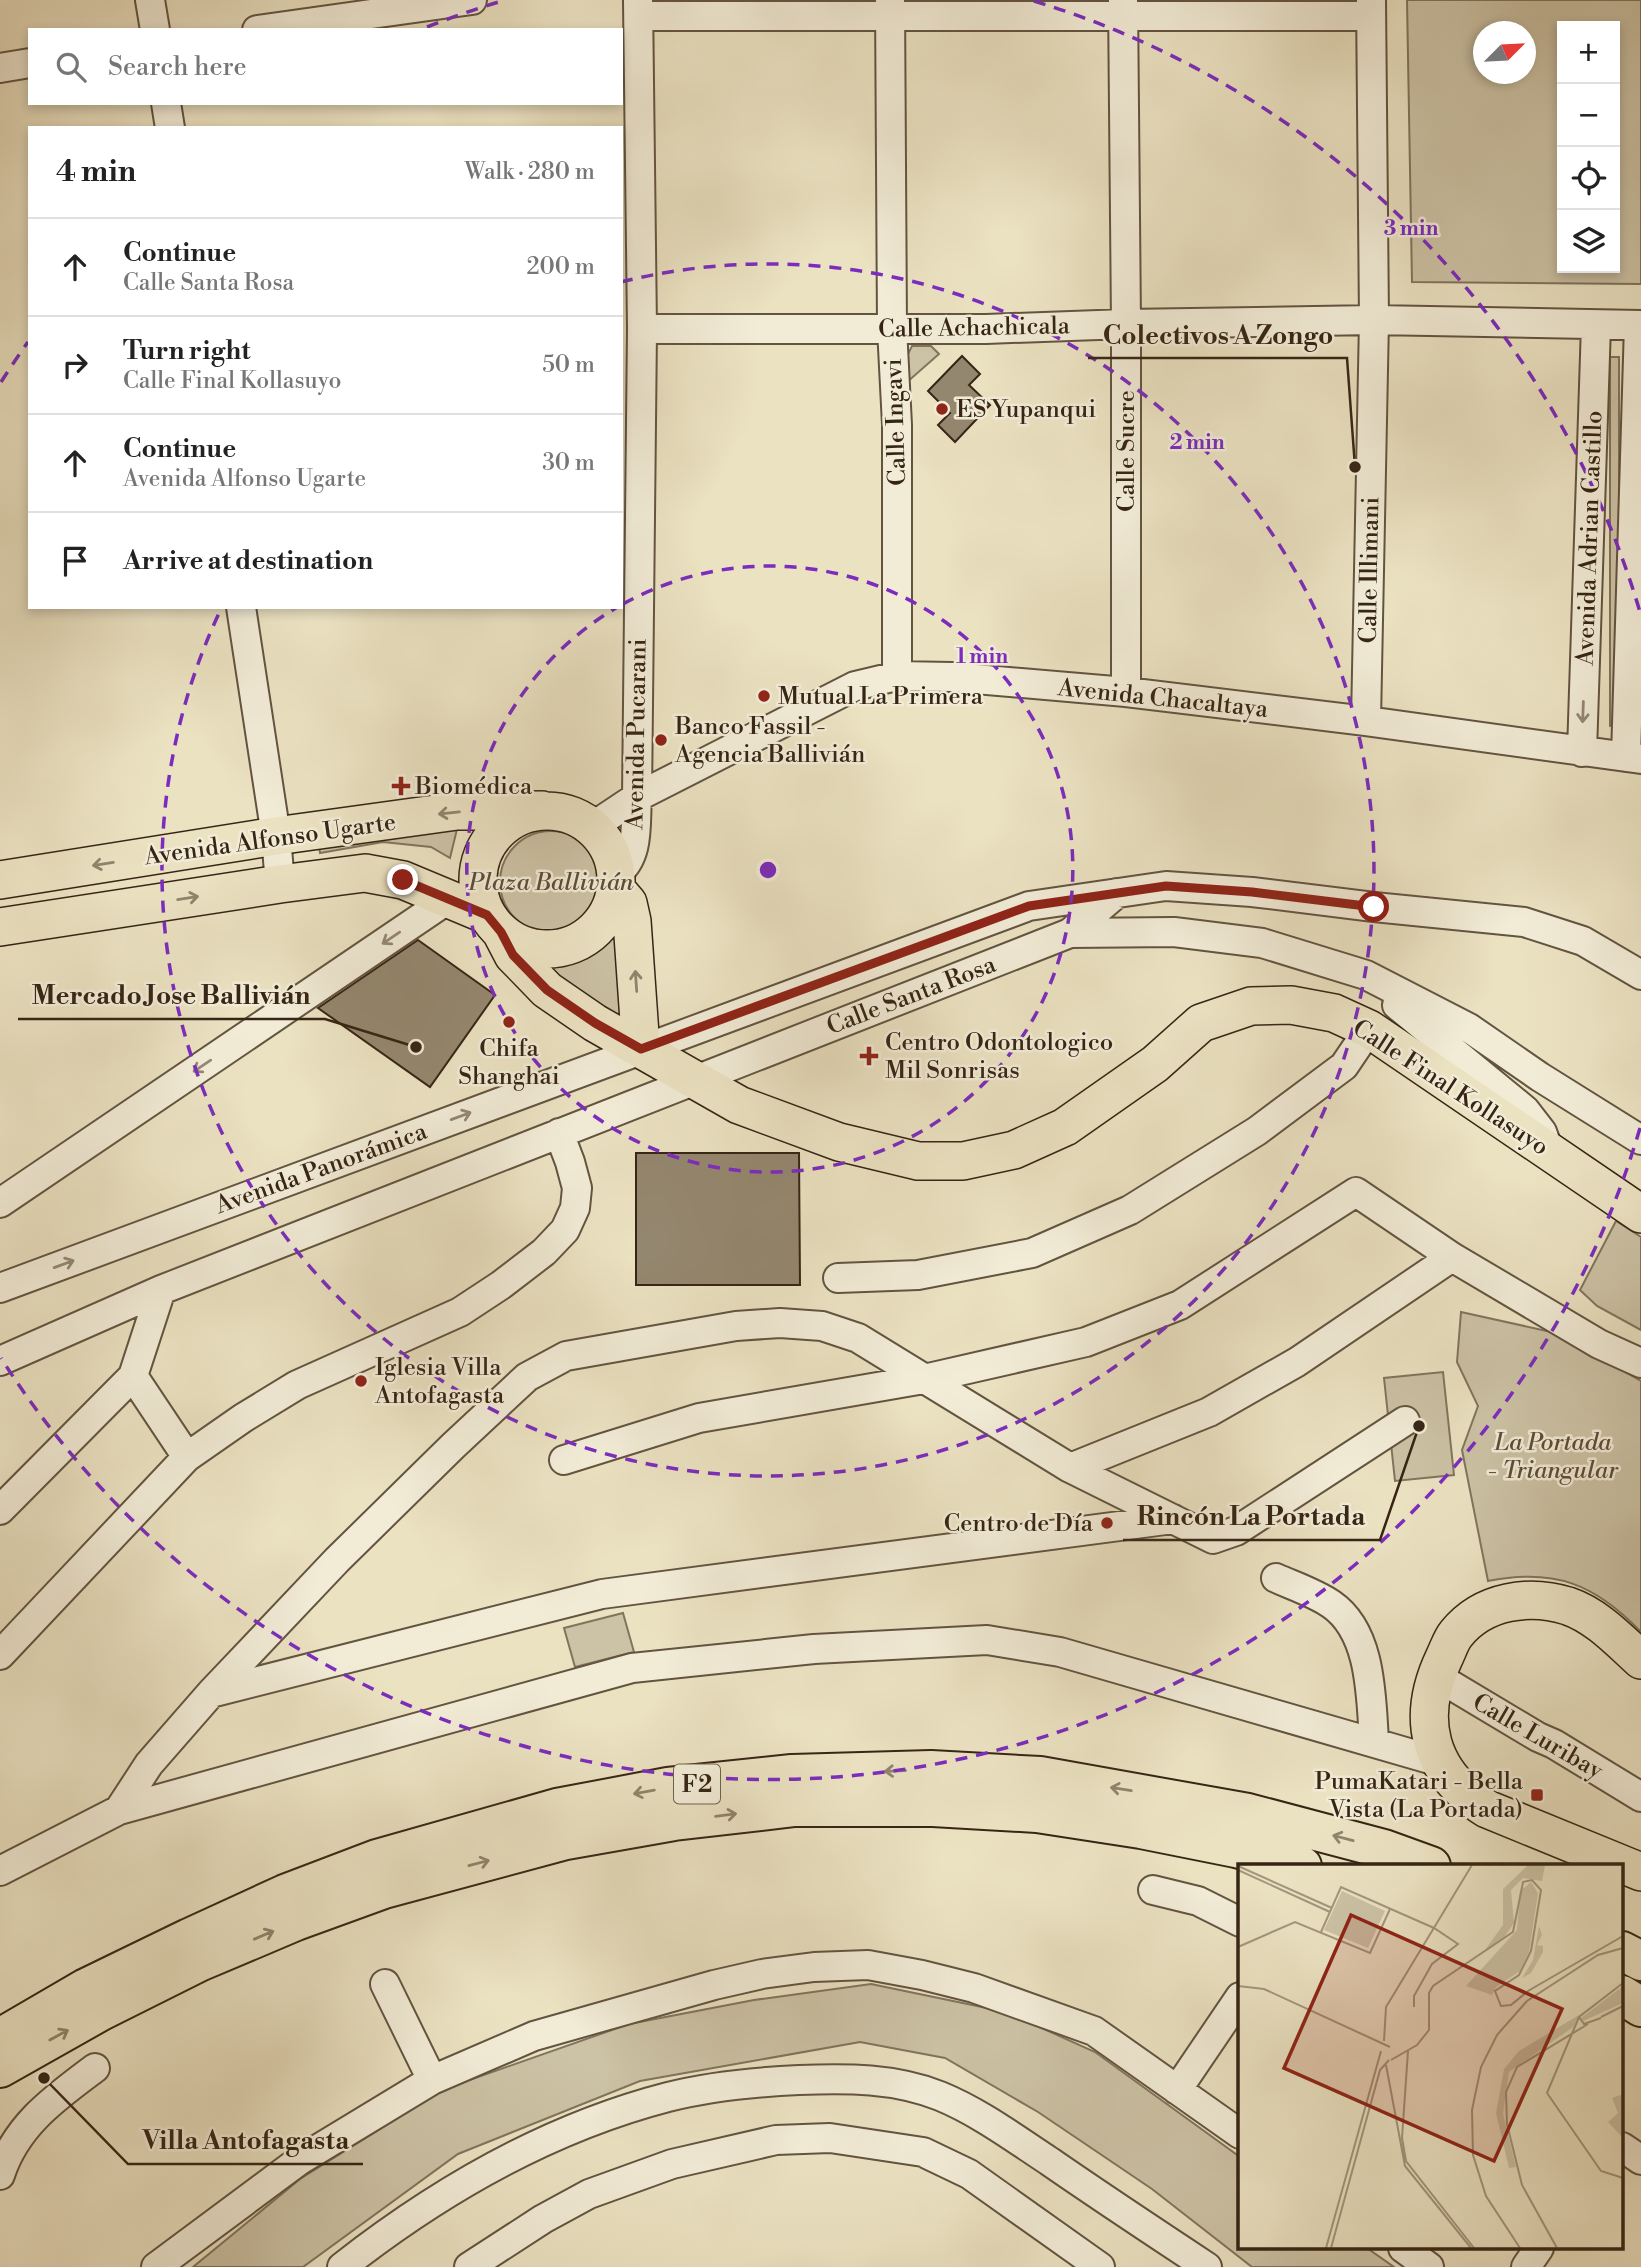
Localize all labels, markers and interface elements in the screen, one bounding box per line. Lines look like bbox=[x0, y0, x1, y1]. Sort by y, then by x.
north arrow bbox=[1473, 21, 1536, 84]
map controls bbox=[1557, 21, 1620, 273]
button: + bbox=[1557, 21, 1620, 84]
search box bbox=[28, 28, 623, 105]
icon: search bbox=[52, 48, 90, 86]
text: Search here bbox=[108, 51, 247, 83]
button: − bbox=[1557, 84, 1620, 147]
button: locate bbox=[1557, 147, 1620, 210]
text: 4 min bbox=[56, 153, 136, 191]
text: Walk · 280 m bbox=[465, 158, 595, 186]
button: layers bbox=[1557, 210, 1620, 273]
text: 3 min bbox=[1384, 216, 1438, 242]
text: Continue bbox=[123, 237, 236, 269]
icon: ahead bbox=[56, 248, 94, 286]
text: 200 m bbox=[527, 253, 595, 281]
text: Calle Santa Rosa bbox=[123, 269, 294, 297]
street label: Calle Achachicala bbox=[878, 311, 1071, 345]
callout: Colectivos A Zongo bbox=[1088, 311, 1347, 358]
text: Colectivos A Zongo bbox=[1103, 320, 1333, 352]
text: Turn right bbox=[123, 335, 251, 367]
icon: right bbox=[56, 346, 94, 384]
text: 50 m bbox=[542, 351, 595, 379]
street label: Calle Ingavi bbox=[879, 358, 913, 486]
text: Calle Final Kollasuyo bbox=[123, 367, 341, 395]
street label: Calle Sucre bbox=[1112, 390, 1142, 512]
place label: ES Yupanqui bbox=[956, 395, 1096, 425]
marker: ES Yupanqui bbox=[934, 401, 950, 417]
street label: Avenida Adrian Castillo bbox=[1571, 410, 1609, 667]
text: 2 min bbox=[1169, 430, 1225, 456]
text: Continue bbox=[123, 433, 236, 465]
icon: ahead bbox=[56, 444, 94, 482]
text: 30 m bbox=[542, 449, 595, 477]
text: Avenida Alfonso Ugarte bbox=[123, 465, 366, 493]
street label: Calle Illimani bbox=[1354, 496, 1386, 644]
icon: arrive bbox=[56, 542, 94, 580]
text: Arrive at destination bbox=[123, 545, 373, 577]
street label: Avenida Pucarani bbox=[620, 638, 654, 831]
text: 1 min bbox=[956, 644, 1008, 670]
street label: Avenida Chacaltaya bbox=[1056, 673, 1270, 725]
place label: Mutual La Primera bbox=[778, 682, 984, 712]
marker: Mutual La Primera bbox=[756, 688, 772, 704]
one-way arrow bbox=[1577, 700, 1590, 723]
place label: Banco Fassil - Agencia Ballivián bbox=[674, 712, 865, 770]
marker: Banco Fassil - Agencia Ballivián bbox=[653, 732, 669, 748]
place label: Biomédica bbox=[414, 772, 533, 802]
marker: Biomédica bbox=[393, 778, 409, 794]
one-way arrow bbox=[438, 806, 461, 819]
street label: Avenida Alfonso Ugarte bbox=[141, 807, 398, 873]
one-way arrow bbox=[92, 858, 115, 871]
centre of rings bbox=[756, 858, 780, 882]
route end bbox=[387, 864, 418, 895]
park label: Plaza Ballivián bbox=[468, 868, 634, 898]
one-way arrow bbox=[177, 891, 199, 904]
route start bbox=[1358, 891, 1389, 922]
one-way arrow bbox=[381, 932, 401, 946]
street label: Calle Santa Rosa bbox=[823, 950, 1001, 1042]
one-way arrow bbox=[630, 970, 643, 993]
callout: Mercado Jose Ballivián bbox=[18, 972, 325, 1019]
text: Mercado Jose Ballivián bbox=[31, 980, 311, 1012]
street label: Calle Final Kollasuyo bbox=[1347, 1013, 1554, 1162]
marker: Chifa Shanghai bbox=[501, 1014, 517, 1030]
place label: Centro Odontologico Mil Sonrisas bbox=[885, 1028, 1113, 1086]
place label: Chifa Shanghai bbox=[458, 1034, 560, 1092]
marker: Centro Odontologico Mil Sonrisas bbox=[859, 1046, 879, 1066]
one-way arrow bbox=[193, 1059, 212, 1073]
one-way arrow bbox=[449, 1109, 471, 1121]
street label: Avenida Panorámica bbox=[211, 1116, 432, 1221]
one-way arrow bbox=[52, 1257, 74, 1269]
place label: Iglesia Villa Antofagasta bbox=[374, 1353, 505, 1411]
marker: Iglesia Villa Antofagasta bbox=[353, 1373, 369, 1389]
park label: La Portada - Triangular bbox=[1488, 1428, 1619, 1486]
callout: Rincón La Portada bbox=[1123, 1493, 1380, 1540]
text: Rincón La Portada bbox=[1137, 1501, 1366, 1533]
place label: Centro de Día bbox=[944, 1509, 1094, 1539]
marker: Centro de Día bbox=[1099, 1515, 1115, 1531]
street label: Calle Luribay bbox=[1467, 1687, 1608, 1786]
road number: F2 bbox=[674, 1764, 720, 1804]
one-way arrow bbox=[884, 1764, 907, 1777]
place label: PumaKatari - Bella Vista (La Portada) bbox=[1314, 1767, 1524, 1825]
one-way arrow bbox=[1110, 1782, 1133, 1795]
one-way arrow bbox=[633, 1786, 656, 1799]
marker: PumaKatari - Bella Vista (La Portada) bbox=[1529, 1787, 1545, 1803]
one-way arrow bbox=[714, 1808, 737, 1821]
one-way arrow bbox=[1332, 1831, 1355, 1844]
one-way arrow bbox=[467, 1856, 490, 1869]
inset map bbox=[1238, 1864, 1624, 2250]
one-way arrow bbox=[252, 1927, 274, 1940]
one-way arrow bbox=[49, 2028, 69, 2042]
callout: Villa Antofagasta bbox=[128, 2117, 363, 2164]
text: Villa Antofagasta bbox=[142, 2125, 350, 2157]

